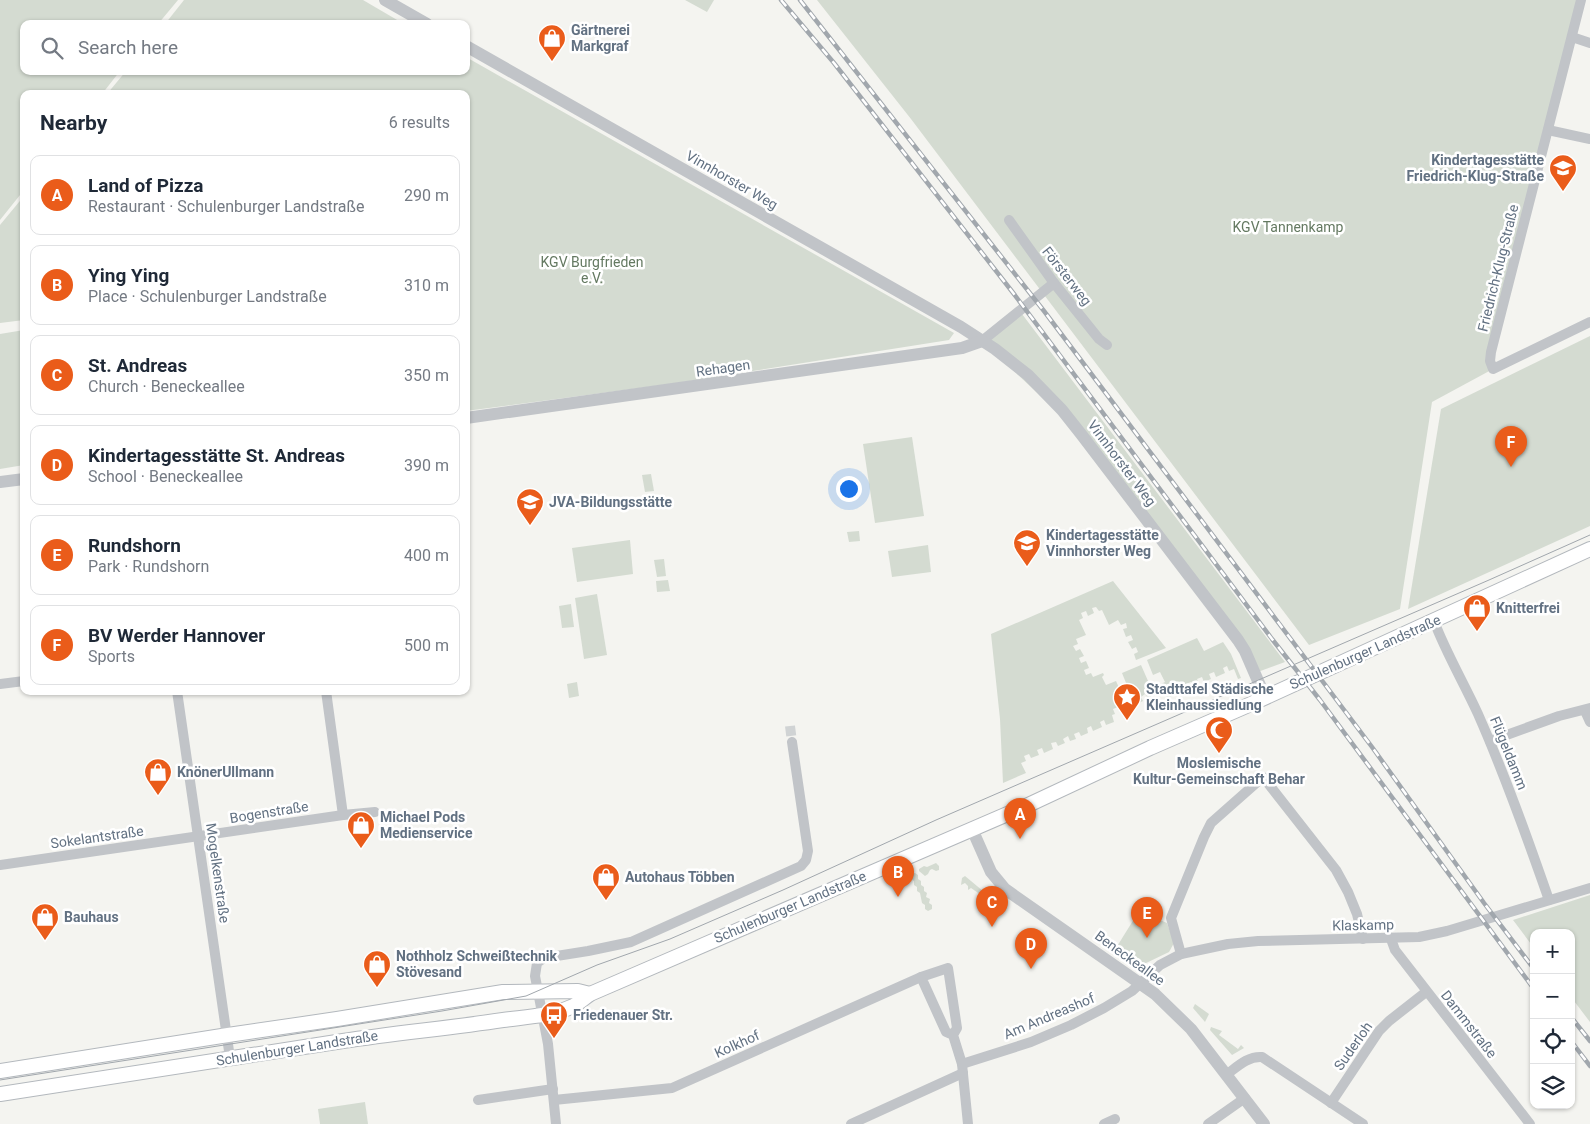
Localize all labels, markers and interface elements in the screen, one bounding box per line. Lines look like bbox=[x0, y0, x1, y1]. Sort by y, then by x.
search box bbox=[20, 20, 470, 75]
place label: Gärtnerei Markgraf bbox=[571, 22, 630, 54]
shop icon: Gärtnerei Markgraf bbox=[537, 23, 567, 62]
icon: search bbox=[38, 34, 66, 62]
text: Search here bbox=[78, 36, 178, 59]
text: Nearby bbox=[40, 111, 107, 135]
text: 6 results bbox=[389, 113, 450, 132]
street label: Vinnhorster Weg bbox=[683, 147, 781, 213]
place label: Kindertagesstätte Friedrich-Klug-Straße bbox=[1407, 152, 1544, 184]
school or university icon: Kindertagesstätte Friedrich-Klug-Straße bbox=[1548, 153, 1578, 192]
text: Land of Pizza bbox=[88, 174, 204, 197]
text: A bbox=[52, 186, 62, 205]
text: 290 m bbox=[404, 186, 449, 205]
text: Restaurant · Schulenburger Landstraße bbox=[88, 197, 365, 216]
street label: Friedrich-Klug-Straße bbox=[1474, 203, 1522, 333]
park label: KGV Tannenkamp bbox=[1233, 219, 1344, 235]
street label: Försterweg bbox=[1039, 243, 1095, 309]
park label: KGV Burgfrieden e.V. bbox=[541, 254, 643, 286]
text: Ying Ying bbox=[88, 264, 169, 287]
text: B bbox=[52, 276, 62, 295]
text: 310 m bbox=[404, 276, 449, 295]
text: Place · Schulenburger Landstraße bbox=[88, 287, 327, 306]
text: St. Andreas bbox=[88, 354, 187, 377]
street label: Rehagen bbox=[695, 356, 751, 380]
text: C bbox=[52, 366, 62, 385]
text: 350 m bbox=[404, 366, 449, 385]
text: Church · Beneckeallee bbox=[88, 377, 245, 396]
street label: Vinnhorster Weg bbox=[1085, 417, 1159, 509]
pin: F bbox=[1495, 426, 1527, 467]
text: Kindertagesstätte St. Andreas bbox=[88, 444, 345, 467]
text: D bbox=[52, 456, 62, 475]
text: 390 m bbox=[404, 456, 449, 475]
text: School · Beneckeallee bbox=[88, 467, 243, 486]
your location bbox=[836, 476, 862, 502]
school or university icon: JVA-Bildungsstätte bbox=[515, 487, 545, 526]
place label: JVA-Bildungsstätte bbox=[549, 494, 672, 510]
place label: Kindertagesstätte Vinnhorster Weg bbox=[1046, 527, 1159, 559]
school or university icon: Kindertagesstätte Vinnhorster Weg bbox=[1012, 528, 1042, 567]
text: Rundshorn bbox=[88, 534, 181, 557]
text: E bbox=[53, 546, 62, 565]
text: 400 m bbox=[404, 546, 449, 565]
text: Park · Rundshorn bbox=[88, 557, 209, 576]
shop icon: Knitterfrei bbox=[1462, 593, 1492, 632]
place label: Knitterfrei bbox=[1496, 600, 1560, 616]
street label: Schulenburger Landstraße bbox=[1287, 611, 1443, 693]
text: BV Werder Hannover bbox=[88, 624, 265, 647]
text: F bbox=[53, 636, 61, 655]
text: 500 m bbox=[404, 636, 449, 655]
text: Sports bbox=[88, 647, 135, 666]
place label: Stadttafel Städische Kleinhaussiedlung bbox=[1146, 681, 1274, 713]
place icon: Stadttafel Städische Kleinhaussiedlung bbox=[1112, 682, 1142, 721]
street label: Flügeldamm bbox=[1487, 714, 1531, 792]
mosque icon: Moslemische Kultur-Gemeinschaft Behar bbox=[1204, 715, 1234, 754]
place label: Moslemische Kultur-Gemeinschaft Behar bbox=[1133, 755, 1305, 787]
shop icon: KnönerUllmann bbox=[143, 757, 173, 796]
place label: KnönerUllmann bbox=[177, 764, 274, 780]
street label: Bogenstraße bbox=[229, 798, 309, 826]
pin: A bbox=[1004, 798, 1036, 839]
place label: Michael Pods Medienservice bbox=[380, 809, 473, 841]
shop icon: Michael Pods Medienservice bbox=[346, 810, 376, 849]
street label: Mogelkenstraße bbox=[203, 822, 233, 924]
street label: Sokelantstraße bbox=[50, 823, 144, 851]
pin: B bbox=[882, 856, 914, 897]
shop icon: Autohaus Többen bbox=[591, 862, 621, 901]
street label: Schulenburger Landstraße bbox=[712, 868, 868, 946]
place label: Autohaus Többen bbox=[625, 869, 735, 885]
pin: C bbox=[976, 886, 1008, 927]
pin: E bbox=[1131, 897, 1163, 938]
shop icon: Bauhaus bbox=[30, 902, 60, 941]
place label: Bauhaus bbox=[64, 909, 119, 925]
street label: Klaskamp bbox=[1332, 916, 1394, 934]
street label: Beneckeallee bbox=[1092, 927, 1168, 989]
pin: D bbox=[1015, 928, 1047, 969]
map controls bbox=[1530, 929, 1575, 1109]
button: + bbox=[1530, 929, 1575, 974]
place label: Nothholz Schweißtechnik Stövesand bbox=[396, 948, 558, 980]
shop icon: Nothholz Schweißtechnik Stövesand bbox=[362, 949, 392, 988]
button: − bbox=[1530, 974, 1575, 1019]
street label: Dammstraße bbox=[1438, 987, 1500, 1061]
street label: Am Andreashof bbox=[1001, 990, 1097, 1042]
bus stop icon: Friedenauer Str. bbox=[539, 1000, 569, 1039]
place label: Friedenauer Str. bbox=[573, 1007, 673, 1023]
street label: Suderloh bbox=[1331, 1019, 1375, 1073]
button: locate bbox=[1530, 1019, 1575, 1064]
street label: Schulenburger Landstraße bbox=[215, 1027, 379, 1069]
street label: Kolkhof bbox=[712, 1027, 762, 1061]
button: layers bbox=[1530, 1064, 1575, 1109]

